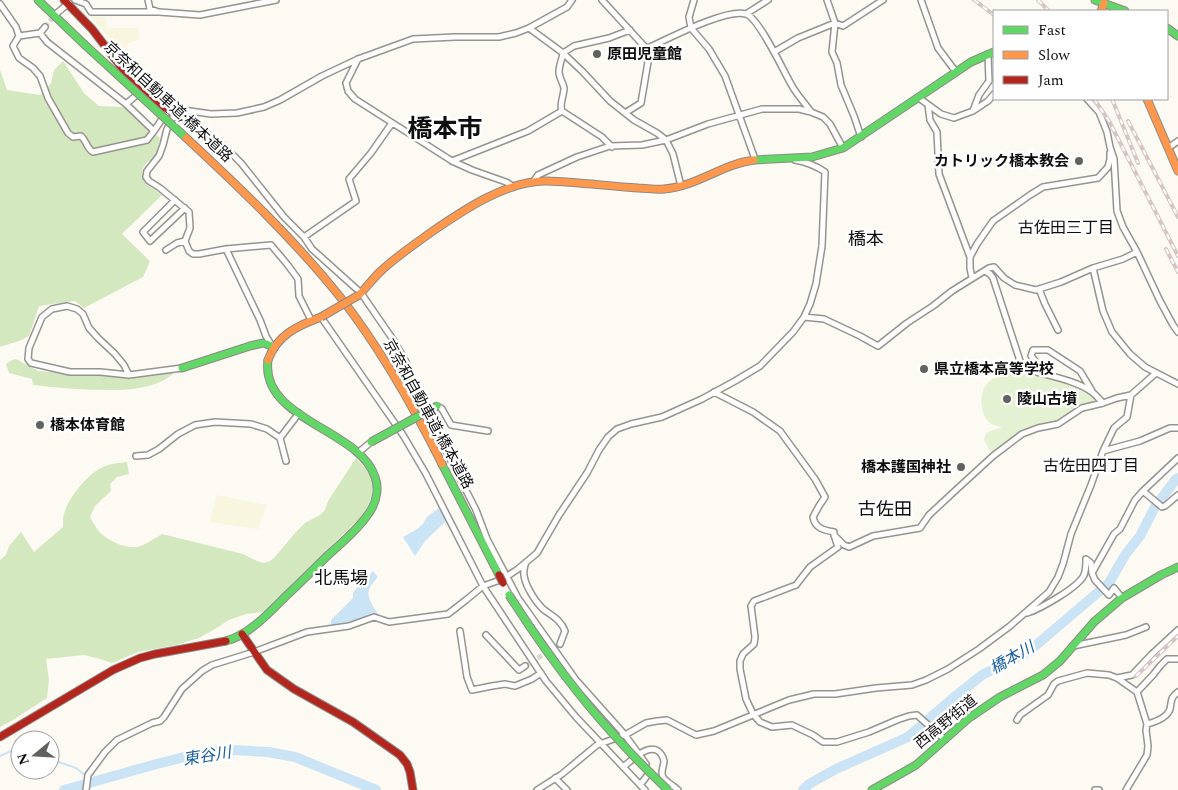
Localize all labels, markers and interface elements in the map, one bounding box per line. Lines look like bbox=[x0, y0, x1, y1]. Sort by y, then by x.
legend bbox=[993, 10, 1168, 100]
text: Fast bbox=[1038, 19, 1066, 42]
street label: 京奈和自動車道;橋本道路 bbox=[98, 36, 238, 168]
place label: 原田児童館 bbox=[607, 43, 682, 66]
text: Slow bbox=[1038, 44, 1070, 67]
marker: 原田児童館 bbox=[591, 48, 603, 60]
text: Jam bbox=[1038, 69, 1064, 92]
district label: 橋本市 bbox=[407, 111, 483, 149]
place label: カトリック橋本教会 bbox=[934, 150, 1069, 173]
marker: カトリック橋本教会 bbox=[1073, 155, 1085, 167]
district label: 古佐田三丁目 bbox=[1018, 216, 1114, 240]
district label: 橋本 bbox=[848, 226, 884, 253]
street label: 京奈和自動車道;橋本道路 bbox=[377, 335, 479, 493]
place label: 県立橋本高等学校 bbox=[934, 358, 1054, 381]
marker: 県立橋本高等学校 bbox=[918, 363, 930, 375]
place label: 陵山古墳 bbox=[1017, 388, 1077, 411]
marker: 陵山古墳 bbox=[1001, 393, 1013, 405]
place label: 橋本体育館 bbox=[50, 414, 125, 437]
marker: 橋本体育館 bbox=[34, 419, 46, 431]
district label: 古佐田四丁目 bbox=[1043, 454, 1139, 478]
place label: 橋本護国神社 bbox=[861, 456, 951, 479]
marker: 橋本護国神社 bbox=[955, 461, 967, 473]
district label: 古佐田 bbox=[858, 496, 912, 523]
district label: 北馬場 bbox=[314, 565, 368, 592]
water label: 橋本川 bbox=[985, 635, 1041, 680]
street label: 西高野街道 bbox=[910, 689, 982, 755]
north arrow bbox=[10, 730, 60, 780]
water label: 東谷川 bbox=[181, 740, 235, 772]
text: N bbox=[11, 750, 35, 768]

